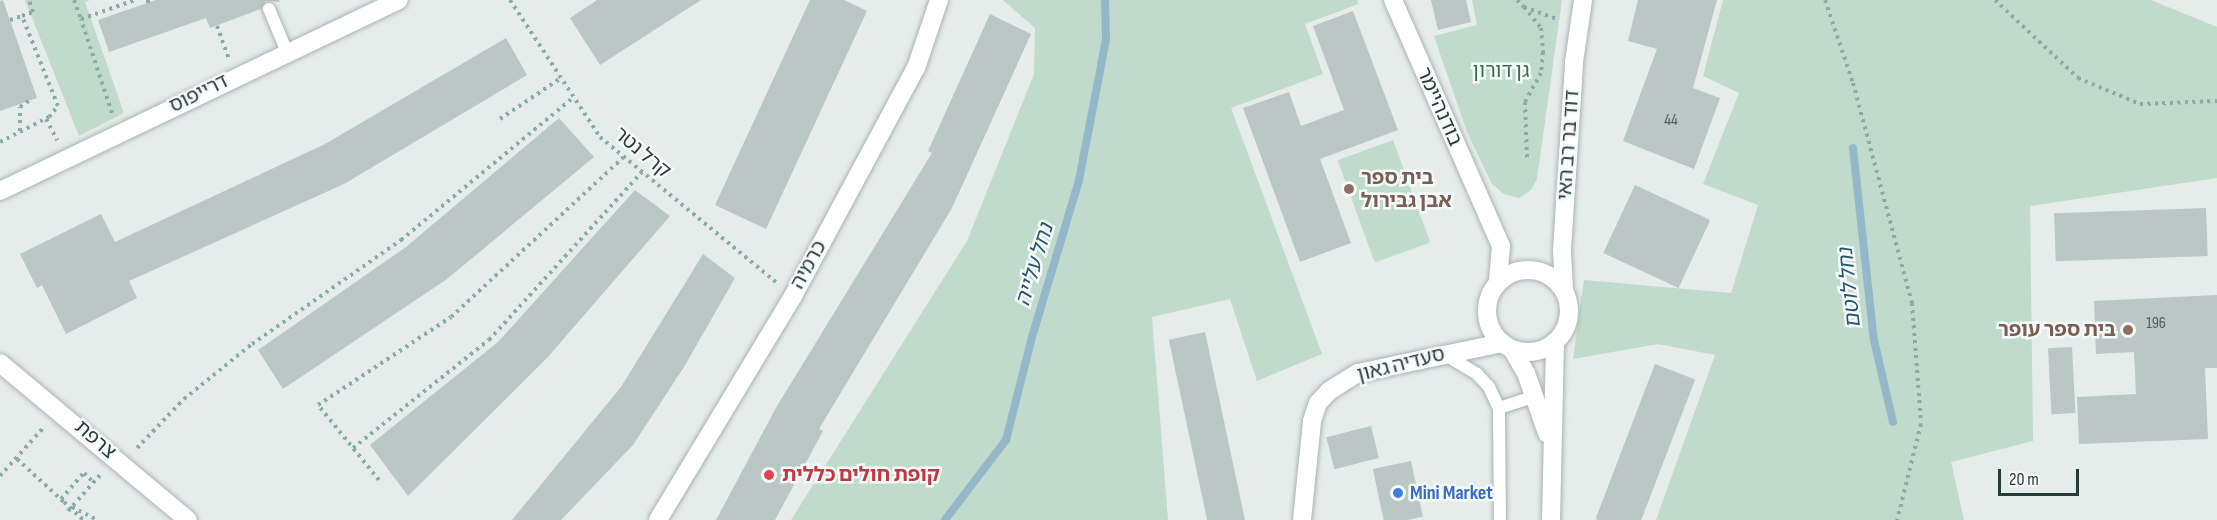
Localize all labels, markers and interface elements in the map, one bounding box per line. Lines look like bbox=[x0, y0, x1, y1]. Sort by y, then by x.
park label: גן דורון bbox=[1473, 59, 1529, 83]
street label: בודנהיימר bbox=[1411, 64, 1467, 150]
street label: דרייפוס bbox=[166, 69, 232, 119]
street label: דוד בר רב האי bbox=[1553, 89, 1585, 201]
house number: 44 bbox=[1664, 111, 1678, 131]
street label: קרל נטר bbox=[609, 122, 675, 184]
place label: בית ספר אבן גבירול bbox=[1361, 166, 1452, 213]
marker: בית ספר אבן גבירול bbox=[1342, 182, 1356, 196]
water label: נחל עלייה bbox=[1011, 221, 1059, 309]
street label: כרמיה bbox=[786, 237, 832, 293]
water label: נחל לוטם bbox=[1833, 247, 1867, 329]
house number: 196 bbox=[2146, 314, 2166, 334]
place label: בית ספר עופר bbox=[1998, 318, 2116, 342]
marker: בית ספר עופר bbox=[2121, 323, 2135, 337]
street label: סעדיה גאון bbox=[1355, 343, 1447, 387]
street label: צרפת bbox=[69, 416, 121, 464]
scale bar bbox=[2001, 457, 2082, 495]
place label: קופת חולים כללית bbox=[782, 463, 940, 487]
marker: קופת חולים כללית bbox=[760, 466, 778, 484]
text: 20 m bbox=[2009, 469, 2039, 490]
place label: Mini Market bbox=[1410, 481, 1493, 505]
marker: Mini Market bbox=[1391, 486, 1405, 500]

